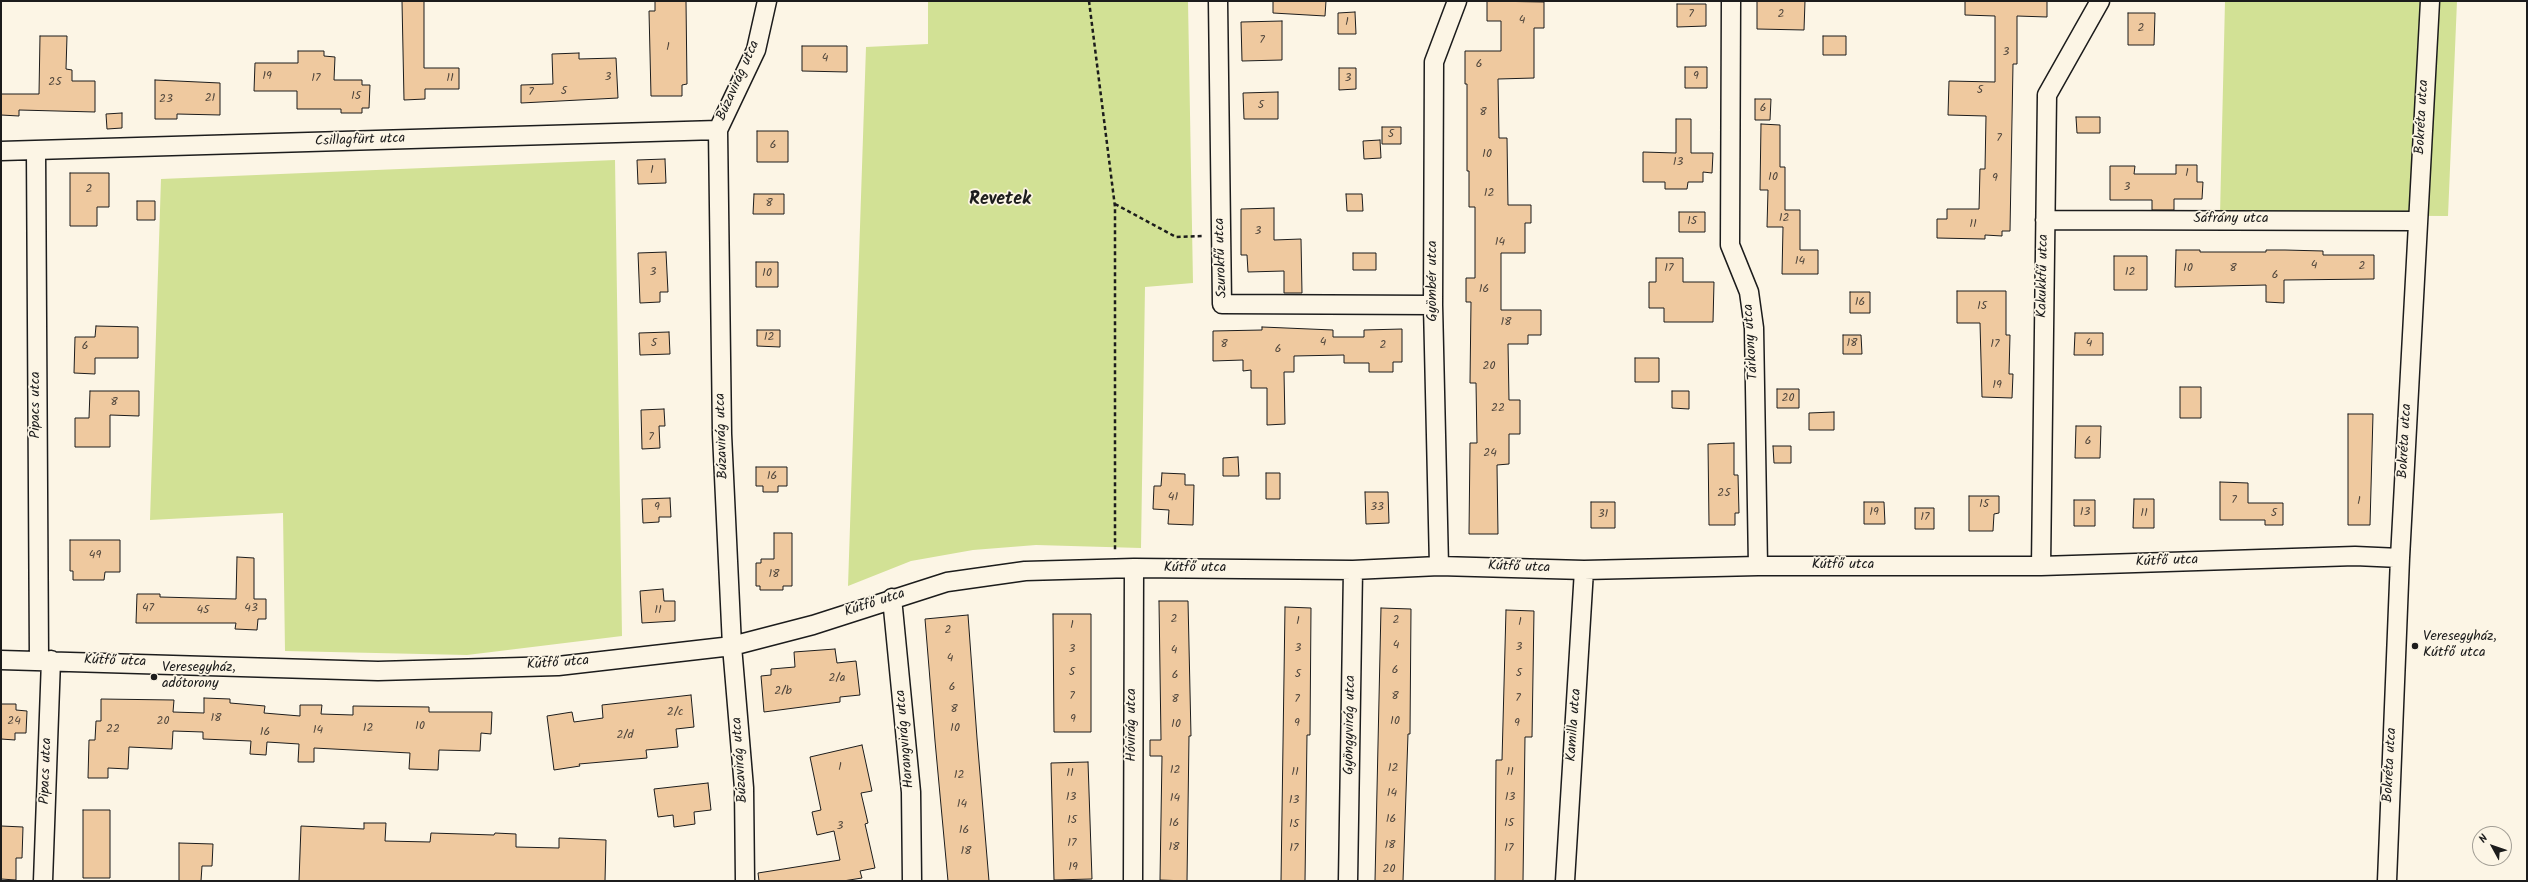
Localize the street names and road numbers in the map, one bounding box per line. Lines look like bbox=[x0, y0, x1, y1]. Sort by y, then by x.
street label: Búzavirág utca bbox=[714, 38, 764, 124]
street label: Bokréta utca bbox=[2413, 79, 2433, 155]
street label: Csillagfürt utca bbox=[315, 131, 405, 151]
street label: Sáfrány utca bbox=[2193, 212, 2269, 228]
street label: Szurokfű utca bbox=[1212, 218, 1232, 298]
street label: Kakukkfű utca bbox=[2035, 234, 2053, 318]
street label: Gyömbér utca bbox=[1426, 240, 1442, 322]
street label: Tárkony utca bbox=[1741, 303, 1763, 381]
street label: Pipacs utca bbox=[29, 372, 45, 438]
street label: Búzavirág utca bbox=[713, 393, 733, 479]
street label: Bokréta utca bbox=[2396, 403, 2416, 479]
street label: Kútfő utca bbox=[2135, 553, 2199, 571]
street label: Kútfő utca bbox=[1812, 558, 1874, 574]
street label: Kútfő utca bbox=[1487, 559, 1551, 577]
street label: Kútfő utca bbox=[1164, 561, 1226, 577]
street label: Kútfő utca bbox=[843, 586, 907, 622]
street label: Kútfő utca bbox=[83, 653, 147, 671]
street label: Kútfő utca bbox=[526, 653, 590, 675]
street label: Gyöngyvirág utca bbox=[1342, 675, 1360, 775]
street label: Hóvirág utca bbox=[1125, 688, 1141, 762]
street label: Kamilla utca bbox=[1564, 688, 1586, 762]
street label: Harangvirág utca bbox=[893, 689, 919, 789]
street label: Búzavirág utca bbox=[730, 716, 752, 804]
street label: Bokréta utca bbox=[2381, 727, 2401, 803]
street label: Pipacs utca bbox=[37, 737, 57, 805]

